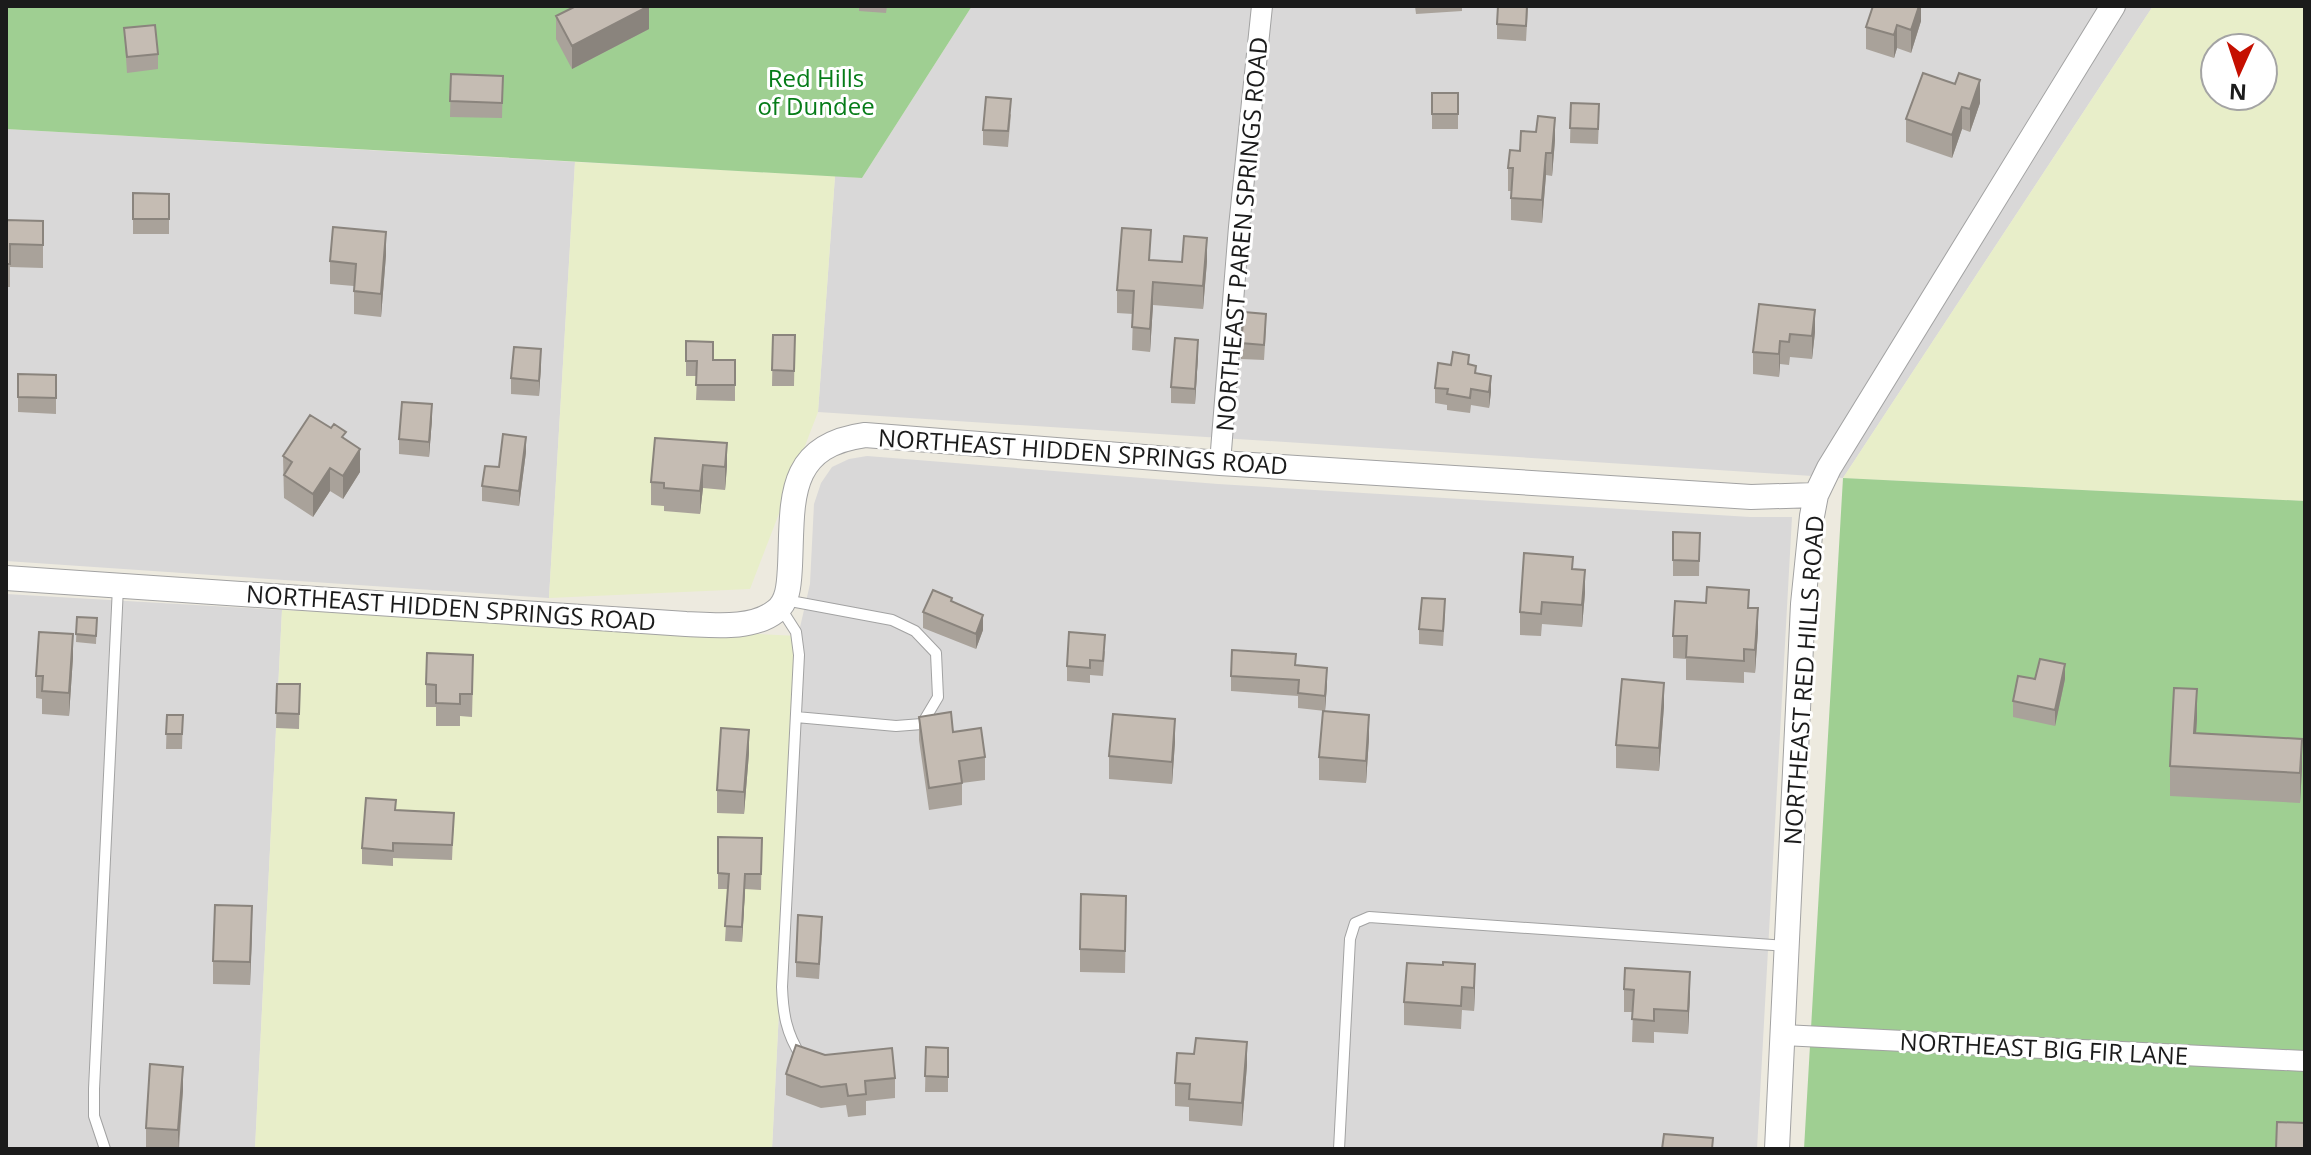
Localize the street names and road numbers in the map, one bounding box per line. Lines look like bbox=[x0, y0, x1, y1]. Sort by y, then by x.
street label: NORTHEAST PAREN SPRINGS ROAD bbox=[1207, 35, 1275, 433]
street label: NORTHEAST HIDDEN SPRINGS ROAD bbox=[877, 420, 1289, 482]
street label: NORTHEAST RED HILLS ROAD bbox=[1775, 514, 1831, 846]
street label: NORTHEAST HIDDEN SPRINGS ROAD bbox=[245, 576, 657, 638]
street label: NORTHEAST BIG FIR LANE bbox=[1899, 1024, 2189, 1072]

